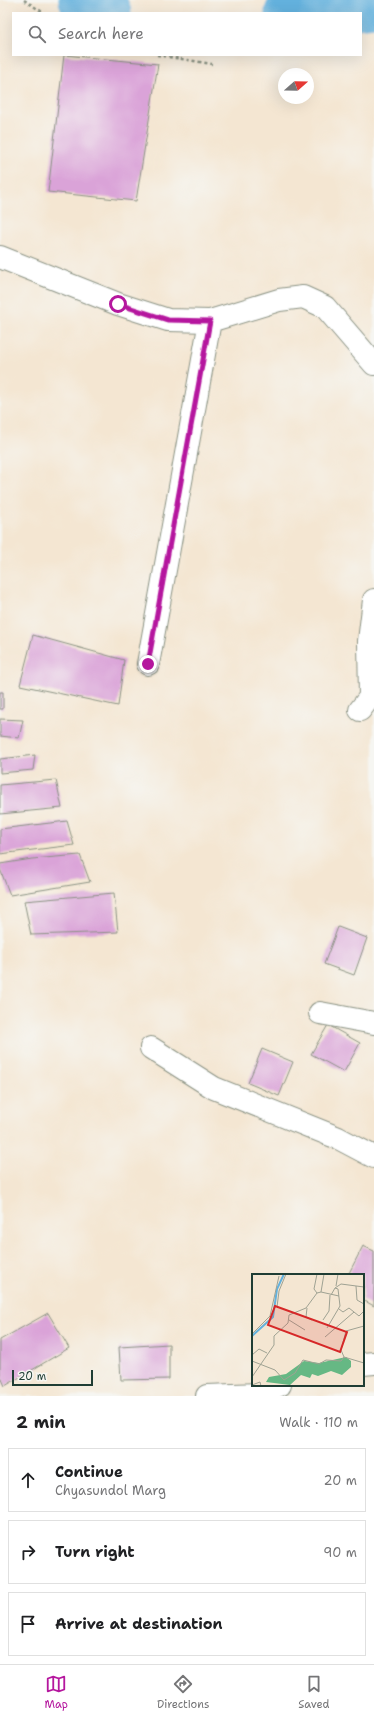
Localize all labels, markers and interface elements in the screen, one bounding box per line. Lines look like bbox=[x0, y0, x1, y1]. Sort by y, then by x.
search box bbox=[12, 12, 362, 56]
icon: search bbox=[26, 23, 48, 45]
text: Search here bbox=[58, 24, 144, 44]
north arrow bbox=[278, 68, 314, 104]
route start bbox=[109, 295, 127, 313]
route end bbox=[139, 655, 157, 673]
inset map bbox=[252, 1274, 364, 1386]
scale bar bbox=[12, 1368, 93, 1387]
text: 20 m bbox=[18, 1369, 46, 1384]
text: 2 min bbox=[16, 1411, 66, 1433]
text: Walk · 110 m bbox=[279, 1414, 358, 1431]
text: Continue bbox=[55, 1462, 123, 1482]
icon: ahead bbox=[17, 1469, 39, 1491]
text: 20 m bbox=[324, 1472, 357, 1489]
text: Chyasundol Marg bbox=[55, 1482, 166, 1499]
icon: right bbox=[17, 1541, 39, 1563]
text: Turn right bbox=[55, 1542, 135, 1562]
text: 90 m bbox=[323, 1544, 357, 1561]
icon: arrive bbox=[17, 1613, 39, 1635]
text: Arrive at destination bbox=[55, 1614, 223, 1634]
tab: Map bbox=[44, 1673, 68, 1712]
tab: Directions bbox=[157, 1673, 209, 1712]
tab: Saved bbox=[298, 1673, 330, 1712]

